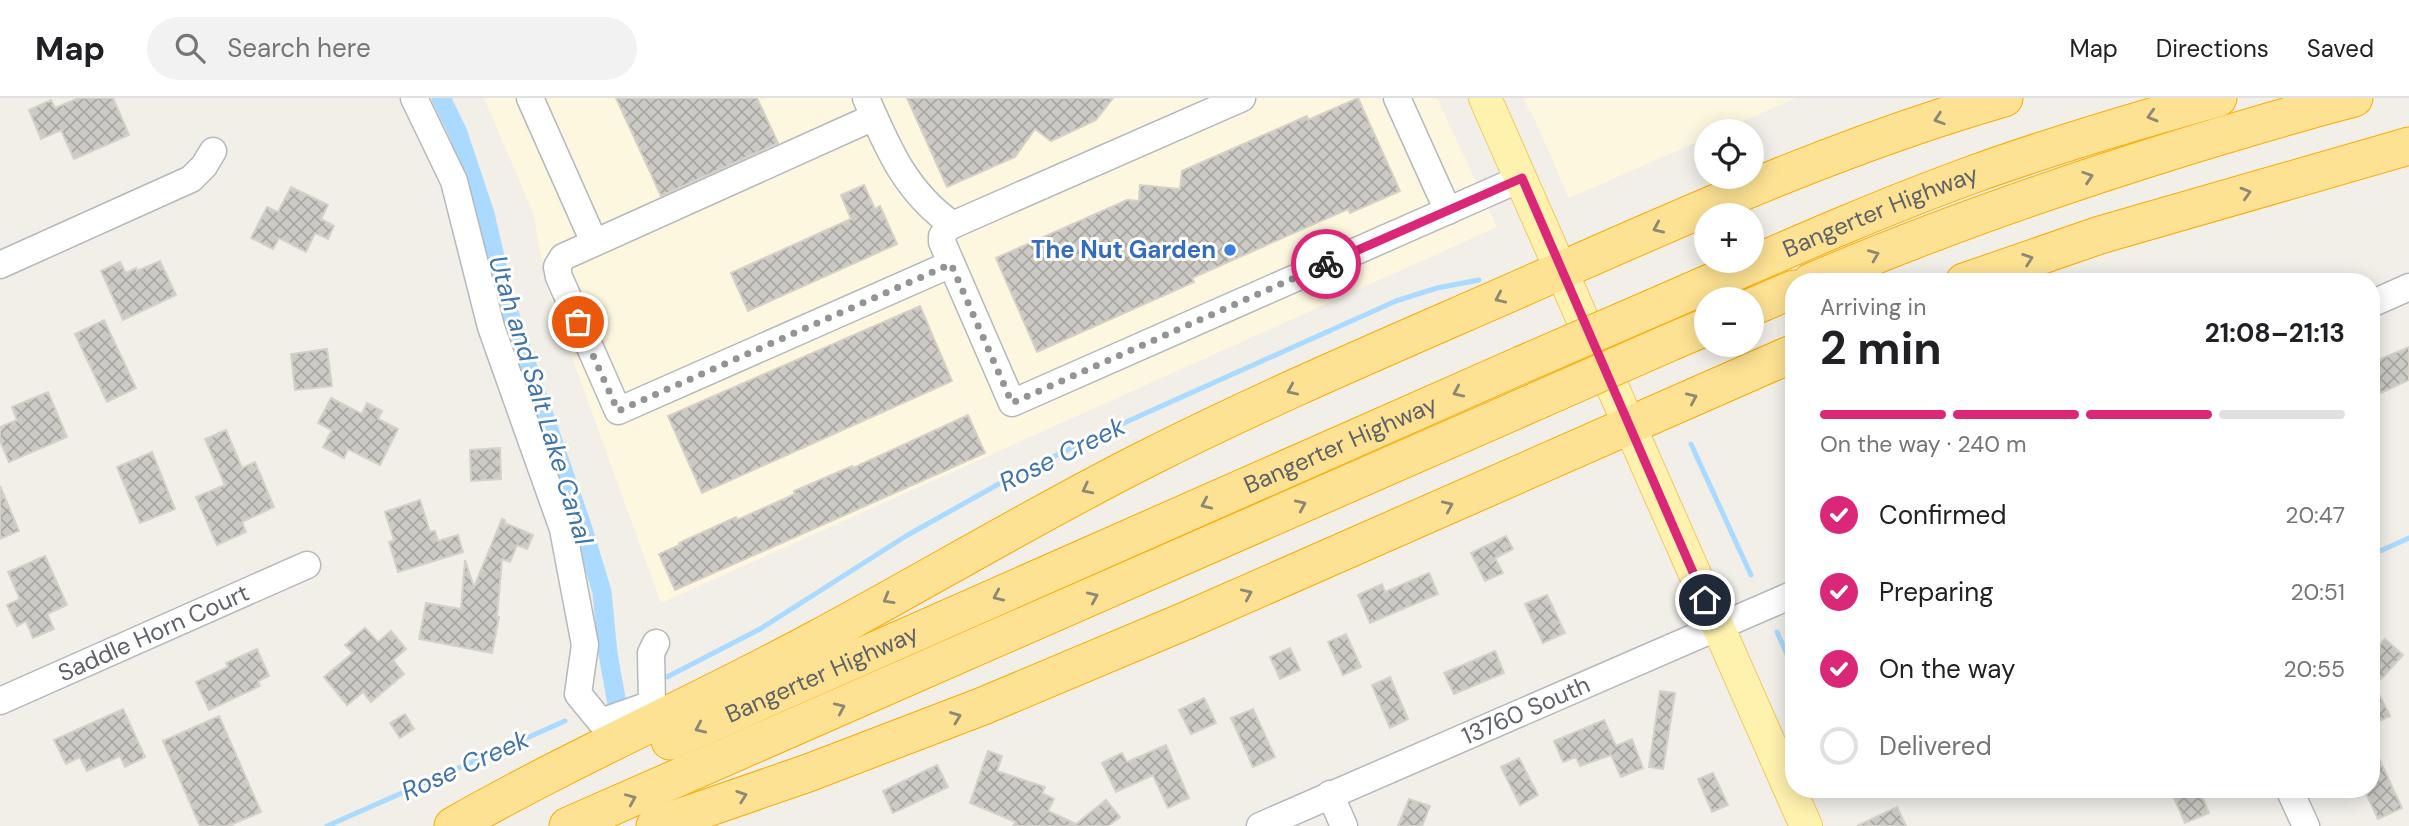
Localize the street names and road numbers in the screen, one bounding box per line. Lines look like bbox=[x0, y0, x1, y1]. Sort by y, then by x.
street label: Bangerter Highway bbox=[1778, 158, 1982, 264]
street label: Bangerter Highway bbox=[1239, 388, 1442, 501]
street label: Saddle Horn Court bbox=[53, 577, 254, 688]
street label: Bangerter Highway bbox=[720, 617, 923, 730]
street label: 13760 South bbox=[1457, 669, 1595, 751]

